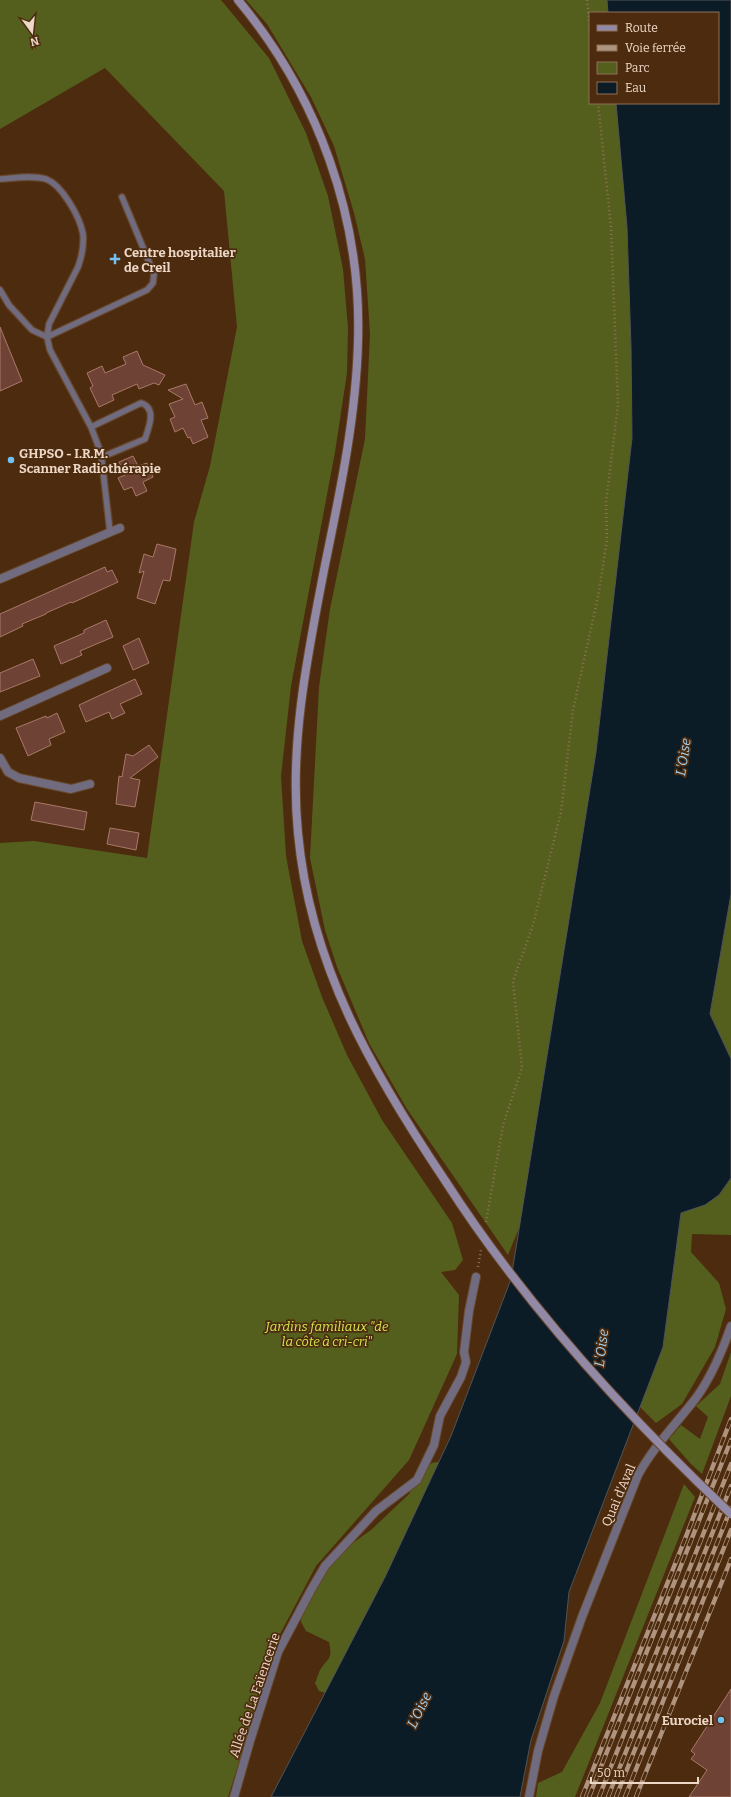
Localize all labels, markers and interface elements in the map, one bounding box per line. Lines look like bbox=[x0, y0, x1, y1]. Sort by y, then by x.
north arrow bbox=[12, 12, 52, 52]
legend bbox=[589, 12, 719, 104]
text: Route bbox=[625, 21, 658, 35]
text: N bbox=[28, 34, 40, 49]
text: Voie ferrée bbox=[625, 41, 686, 55]
text: Parc bbox=[625, 61, 650, 75]
text: Eau bbox=[625, 81, 647, 95]
place label: Centre hospitalier de Creil bbox=[124, 245, 236, 275]
marker: Centre hospitalier de Creil bbox=[109, 253, 121, 265]
place label: GHPSO - I.R.M. Scanner Radiothérapie bbox=[19, 446, 161, 476]
marker: GHPSO - I.R.M. Scanner Radiothérapie bbox=[6, 455, 16, 465]
water label: L'Oise bbox=[672, 737, 695, 777]
park label: Jardins familiaux "de la côte à cri-cri" bbox=[265, 1319, 389, 1349]
water label: L'Oise bbox=[591, 1328, 612, 1368]
street label: Quai d'Aval bbox=[599, 1461, 638, 1529]
street label: Allée de La Faïencerie bbox=[226, 1631, 283, 1759]
water label: L'Oise bbox=[404, 1689, 435, 1731]
place label: Eurociel bbox=[662, 1713, 713, 1728]
marker: Eurociel bbox=[716, 1715, 726, 1725]
scale bar bbox=[591, 1759, 698, 1785]
text: 50 m bbox=[597, 1766, 626, 1780]

